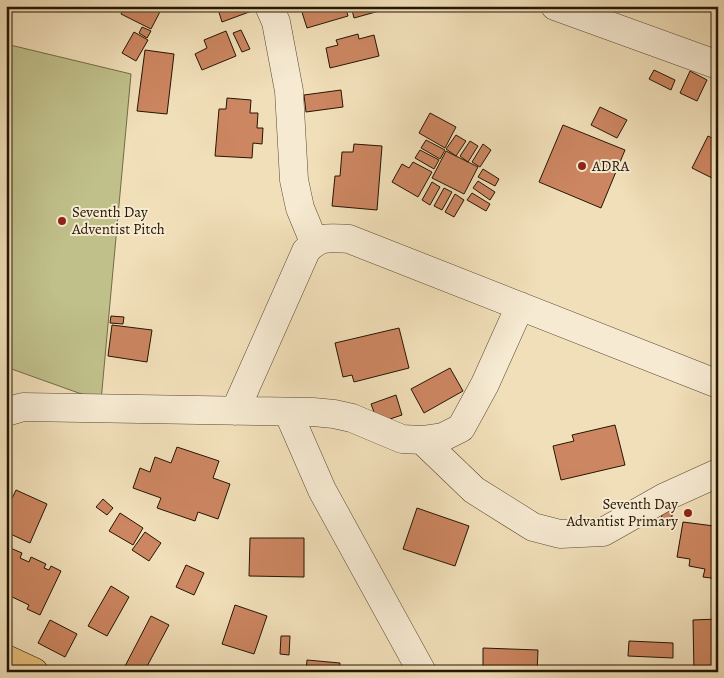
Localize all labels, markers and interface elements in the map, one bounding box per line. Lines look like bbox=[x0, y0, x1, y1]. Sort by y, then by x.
place label: ADRA bbox=[591, 156, 629, 176]
marker: ADRA bbox=[576, 160, 588, 172]
place label: Seventh Day Adventist Pitch bbox=[71, 202, 165, 239]
marker: Seventh Day Adventist Pitch bbox=[56, 215, 68, 227]
place label: Seventh Day Advantist Primary bbox=[565, 494, 678, 531]
marker: Seventh Day Advantist Primary bbox=[682, 507, 694, 519]

